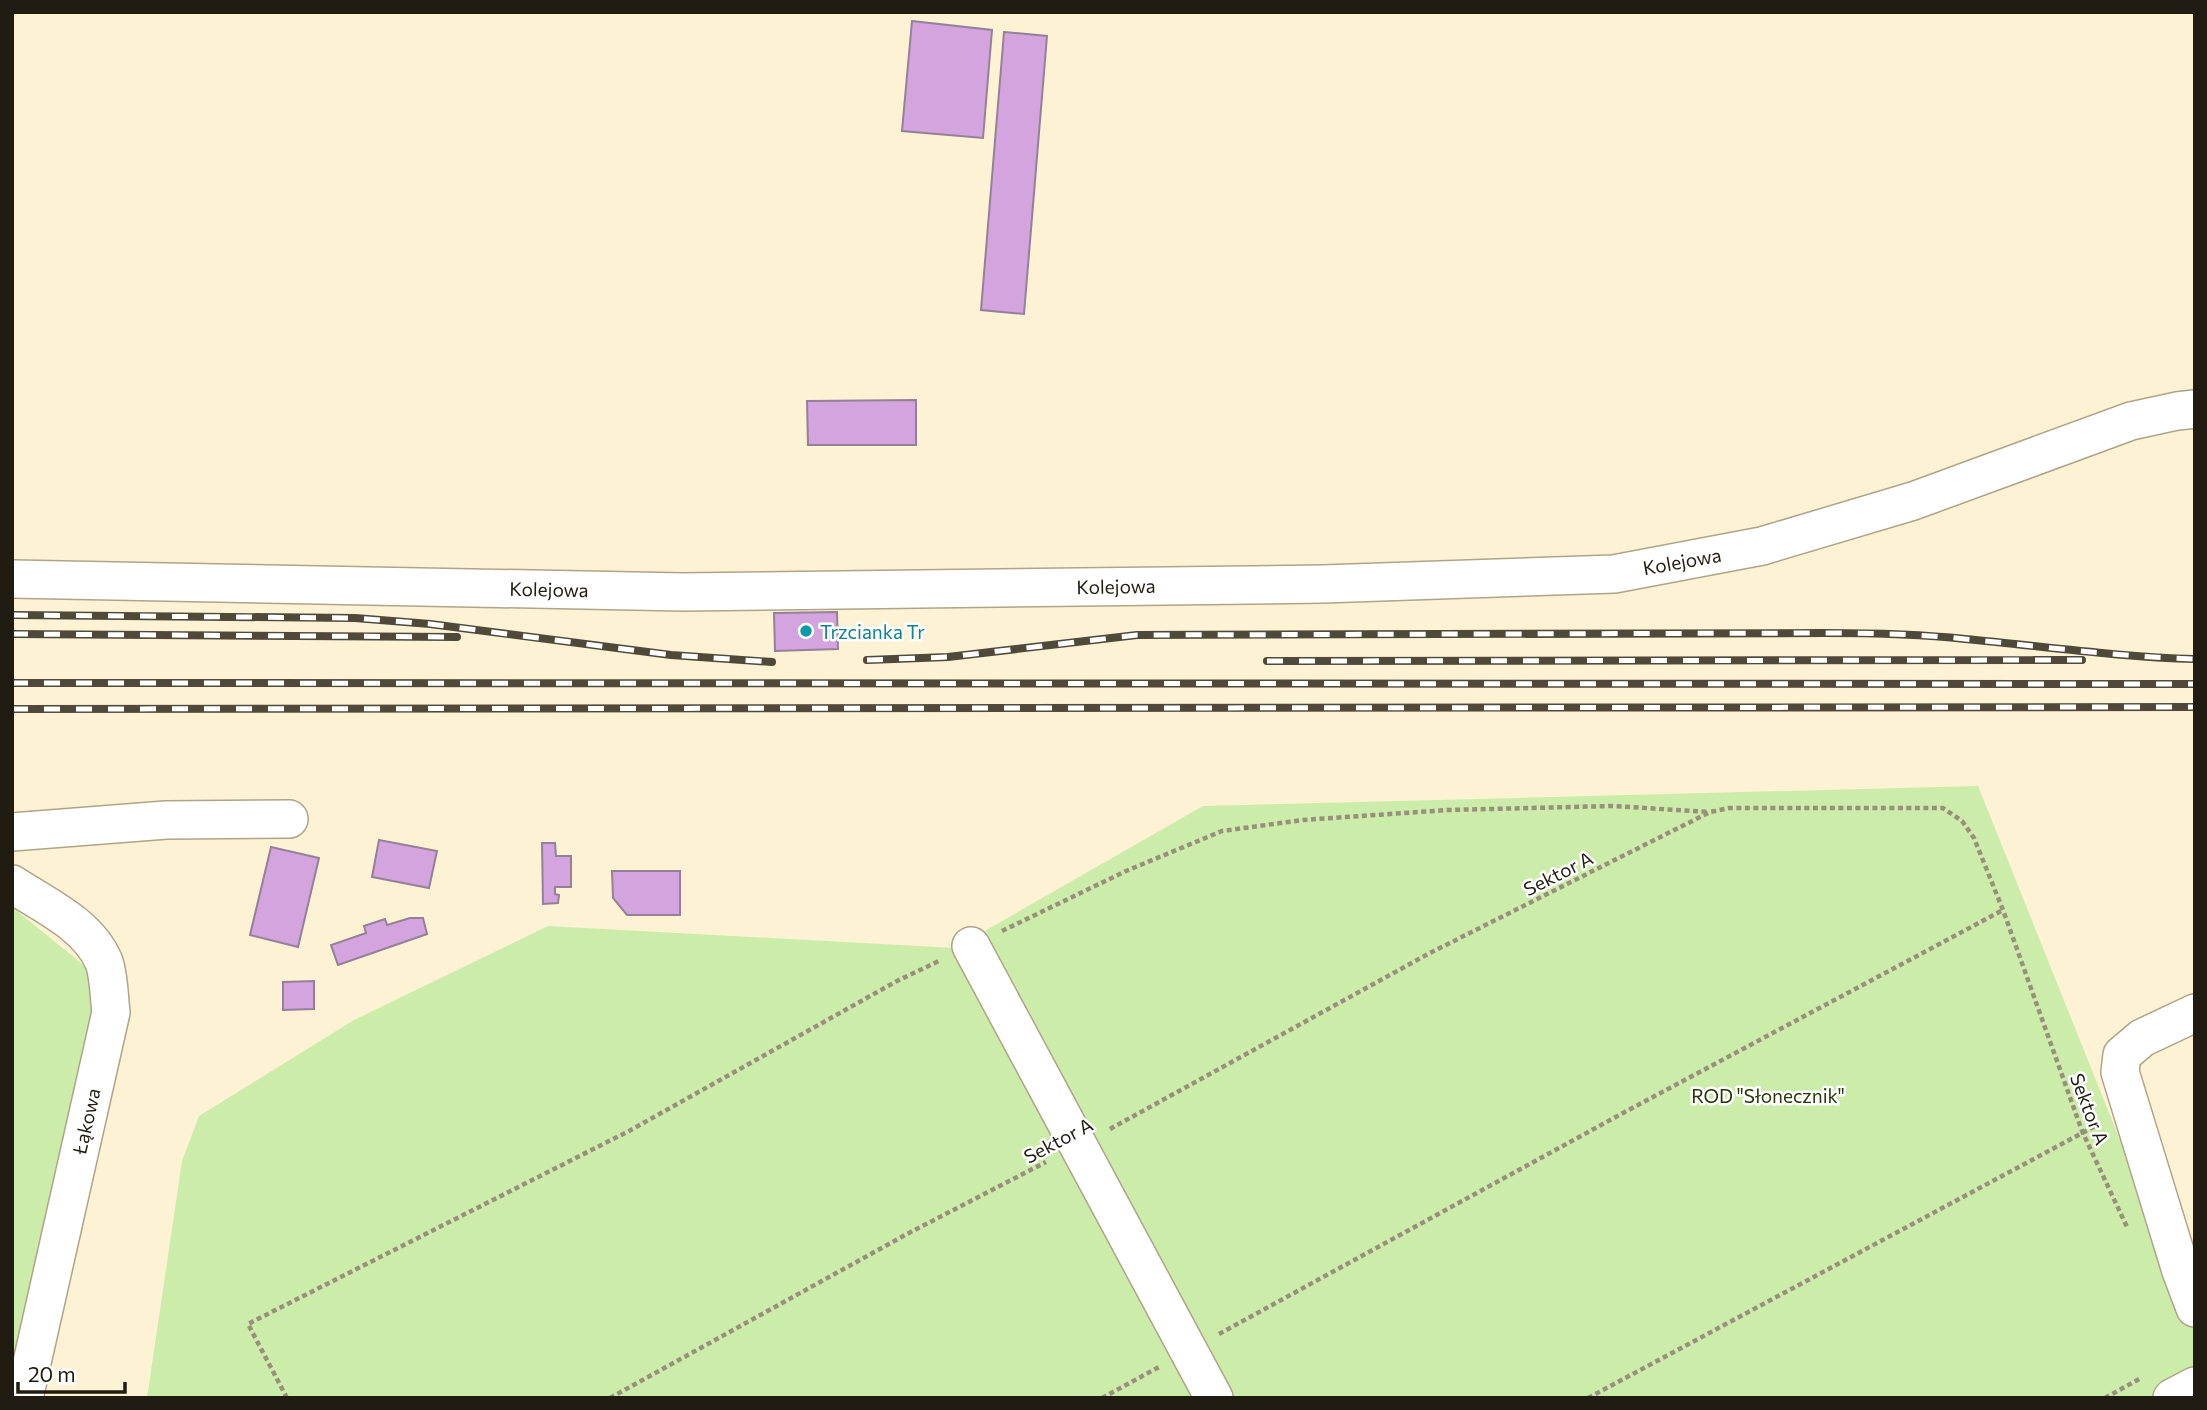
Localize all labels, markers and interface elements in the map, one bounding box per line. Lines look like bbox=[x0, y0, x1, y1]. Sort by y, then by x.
street label: Kolejowa bbox=[1641, 543, 1723, 579]
street label: Kolejowa bbox=[1076, 574, 1156, 598]
street label: Kolejowa bbox=[509, 577, 589, 601]
place label: Trzcianka Tr bbox=[820, 620, 925, 643]
marker: Trzcianka Tr bbox=[798, 623, 814, 639]
street label: Sektor A bbox=[1519, 846, 1597, 900]
street label: Sektor A bbox=[2066, 1070, 2114, 1148]
park label: ROD "Słonecznik" bbox=[1691, 1084, 1845, 1107]
street label: Łąkowa bbox=[67, 1086, 105, 1157]
street label: Sektor A bbox=[1020, 1112, 1096, 1168]
scale bar bbox=[18, 1350, 124, 1394]
text: 20 m bbox=[28, 1361, 76, 1386]

